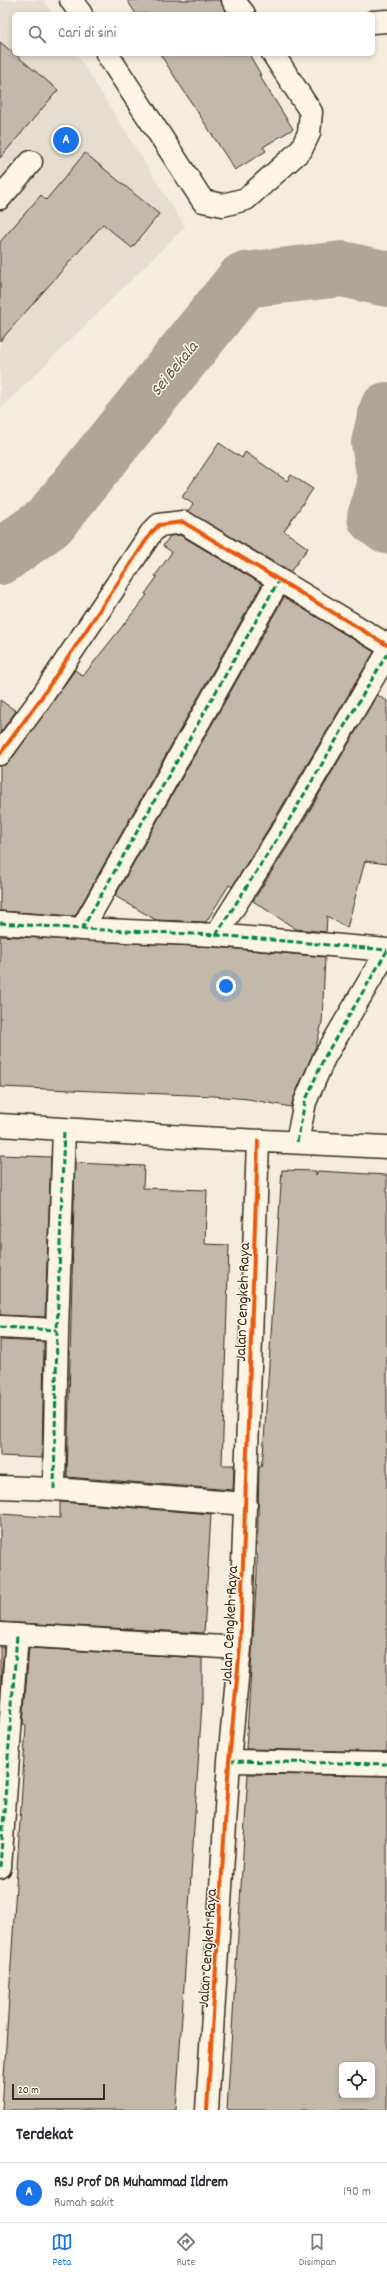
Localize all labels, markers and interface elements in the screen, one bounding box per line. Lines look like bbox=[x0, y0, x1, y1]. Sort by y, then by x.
search box bbox=[12, 12, 375, 56]
icon: search bbox=[26, 23, 48, 45]
text: Cari di sini bbox=[58, 23, 116, 45]
pin: A bbox=[53, 125, 79, 155]
water label: Sei Bekala bbox=[146, 336, 206, 402]
your location bbox=[216, 976, 236, 996]
street label: Jalan Cengkeh Raya bbox=[230, 1242, 257, 1362]
street label: Jalan Cengkeh Raya bbox=[216, 1565, 245, 1685]
street label: Jalan Cengkeh Raya bbox=[193, 1888, 224, 2008]
map controls bbox=[339, 2062, 375, 2098]
button: locate bbox=[339, 2062, 375, 2098]
scale bar bbox=[12, 2082, 105, 2101]
text: 20 m bbox=[18, 2083, 39, 2099]
text: Terdekat bbox=[16, 2124, 73, 2148]
text: RSJ Prof DR Muhammad Ildrem bbox=[54, 2172, 228, 2194]
text: A bbox=[25, 2183, 33, 2202]
text: 190 m bbox=[343, 2183, 371, 2202]
text: Rumah sakit bbox=[54, 2194, 114, 2213]
tab: Peta bbox=[51, 2231, 73, 2271]
tab: Rute bbox=[175, 2231, 197, 2271]
tab: Disimpan bbox=[299, 2231, 336, 2271]

